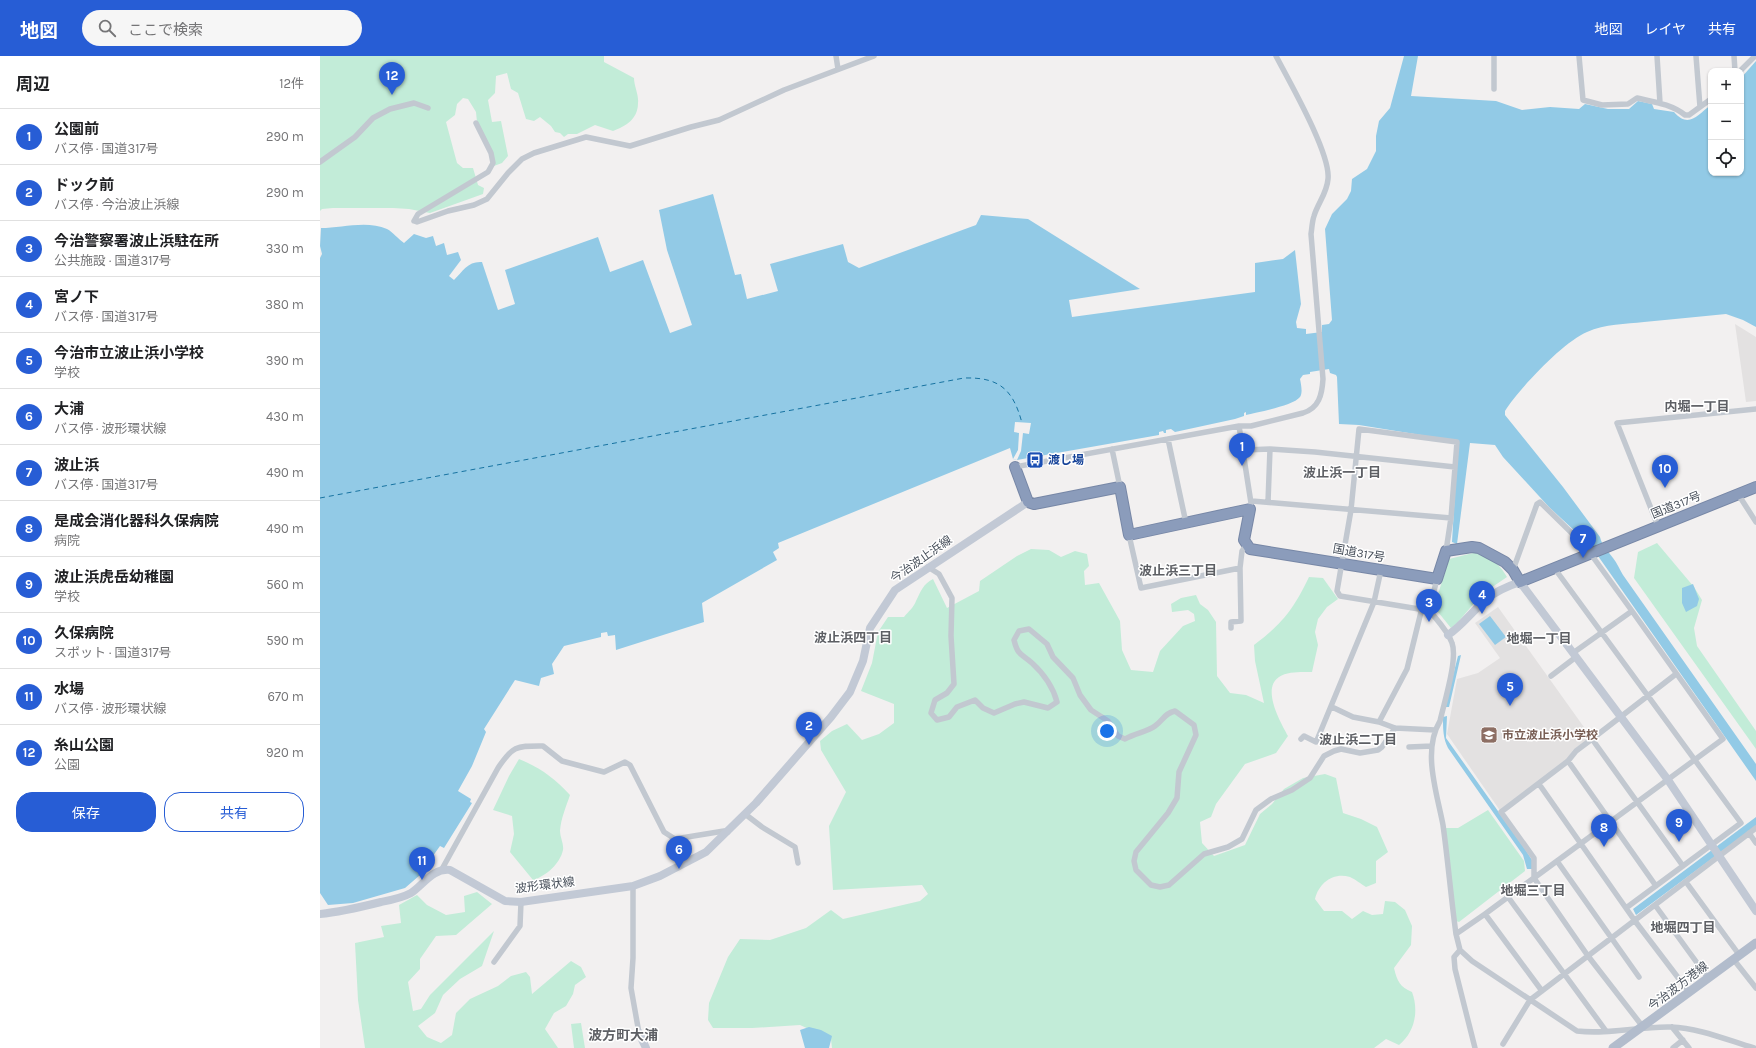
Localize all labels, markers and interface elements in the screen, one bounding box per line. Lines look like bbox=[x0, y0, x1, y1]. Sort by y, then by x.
search box bbox=[82, 10, 362, 46]
icon: search bbox=[96, 17, 118, 39]
text: 地図 bbox=[20, 20, 58, 42]
text: ここで検索 bbox=[128, 21, 203, 39]
text: 地図 bbox=[1594, 21, 1622, 38]
text: レイヤ bbox=[1644, 21, 1686, 38]
text: 共有 bbox=[1708, 21, 1736, 38]
pin: 12 bbox=[379, 62, 405, 95]
map controls bbox=[1708, 68, 1744, 176]
button: + bbox=[1708, 68, 1744, 104]
text: 周辺 bbox=[16, 74, 50, 94]
text: 12件 bbox=[279, 76, 304, 91]
button: − bbox=[1708, 104, 1744, 140]
text: 公園前 bbox=[54, 120, 99, 138]
text: 1 bbox=[27, 129, 31, 144]
text: 290 m bbox=[266, 129, 304, 144]
button: locate bbox=[1708, 140, 1744, 176]
text: バス停 · 国道317号 bbox=[54, 141, 159, 156]
text: ドック前 bbox=[54, 176, 114, 194]
text: 2 bbox=[25, 185, 33, 200]
text: 290 m bbox=[266, 185, 304, 200]
text: バス停 · 今治波止浜線 bbox=[54, 197, 180, 212]
text: 今治警察署波止浜駐在所 bbox=[54, 232, 219, 250]
text: 3 bbox=[25, 241, 33, 256]
text: 330 m bbox=[266, 241, 304, 256]
text: 公共施設 · 国道317号 bbox=[54, 253, 172, 268]
text: 宮ノ下 bbox=[54, 288, 99, 306]
text: 4 bbox=[25, 297, 33, 312]
text: 380 m bbox=[265, 297, 304, 312]
text: バス停 · 国道317号 bbox=[54, 309, 159, 324]
text: 今治市立波止浜小学校 bbox=[54, 344, 204, 362]
text: 5 bbox=[25, 353, 33, 368]
text: 390 m bbox=[266, 353, 304, 368]
text: 学校 bbox=[54, 365, 80, 380]
district label: 内堀一丁目 bbox=[1664, 399, 1730, 414]
text: 大浦 bbox=[54, 400, 84, 418]
text: 6 bbox=[25, 409, 33, 424]
text: 430 m bbox=[266, 409, 304, 424]
text: バス停 · 波形環状線 bbox=[54, 421, 167, 436]
pin: 1 bbox=[1229, 433, 1255, 466]
bus stop icon: 渡し場 bbox=[1025, 450, 1045, 470]
place label: 渡し場 bbox=[1048, 453, 1084, 467]
pin: 10 bbox=[1652, 455, 1678, 488]
text: 波止浜 bbox=[54, 456, 99, 474]
text: 7 bbox=[26, 465, 32, 480]
text: 490 m bbox=[266, 465, 304, 480]
district label: 波止浜一丁目 bbox=[1303, 465, 1381, 480]
text: バス停 · 国道317号 bbox=[54, 477, 159, 492]
street label: 国道317号 bbox=[1649, 489, 1703, 521]
text: 是成会消化器科久保病院 bbox=[54, 512, 219, 530]
text: 8 bbox=[25, 521, 33, 536]
text: 490 m bbox=[266, 521, 304, 536]
pin: 7 bbox=[1570, 525, 1596, 558]
text: 病院 bbox=[54, 533, 80, 548]
street label: 今治波止浜線 bbox=[887, 533, 955, 585]
street label: 国道317号 bbox=[1332, 542, 1386, 564]
district label: 波止浜三丁目 bbox=[1139, 563, 1217, 578]
text: 波止浜虎岳幼稚園 bbox=[54, 568, 174, 586]
text: 9 bbox=[25, 577, 33, 592]
text: 560 m bbox=[266, 577, 304, 592]
pin: 4 bbox=[1469, 581, 1495, 614]
text: 学校 bbox=[54, 589, 80, 604]
pin: 3 bbox=[1416, 589, 1442, 622]
text: 久保病院 bbox=[54, 624, 114, 642]
district label: 波止浜四丁目 bbox=[814, 630, 892, 645]
district label: 地堀一丁目 bbox=[1506, 631, 1572, 646]
text: 10 bbox=[23, 633, 35, 648]
text: 590 m bbox=[266, 633, 304, 648]
text: スポット · 国道317号 bbox=[54, 645, 172, 660]
pin: 5 bbox=[1497, 673, 1523, 706]
text: 水場 bbox=[54, 680, 84, 698]
text: 11 bbox=[24, 689, 34, 704]
text: 670 m bbox=[267, 689, 304, 704]
text: バス停 · 波形環状線 bbox=[54, 701, 167, 716]
pin: 2 bbox=[796, 712, 822, 745]
your location bbox=[1097, 721, 1117, 741]
school or university icon: 市立波止浜小学校 bbox=[1479, 725, 1499, 745]
place label: 市立波止浜小学校 bbox=[1502, 728, 1598, 742]
district label: 波止浜二丁目 bbox=[1319, 732, 1397, 747]
text: 糸山公園 bbox=[54, 736, 114, 754]
text: 12 bbox=[23, 745, 35, 760]
text: 920 m bbox=[266, 745, 304, 760]
text: 公園 bbox=[54, 757, 80, 772]
button: 保存 bbox=[16, 792, 156, 832]
button: 共有 bbox=[164, 792, 304, 832]
pin: 9 bbox=[1666, 809, 1692, 842]
pin: 8 bbox=[1591, 814, 1617, 847]
pin: 6 bbox=[666, 836, 692, 869]
pin: 11 bbox=[409, 847, 435, 880]
street label: 波形環状線 bbox=[514, 874, 576, 896]
district label: 地堀三丁目 bbox=[1500, 883, 1566, 898]
district label: 地堀四丁目 bbox=[1650, 920, 1716, 935]
street label: 今治波方港線 bbox=[1645, 959, 1711, 1013]
district label: 波方町大浦 bbox=[588, 1027, 658, 1044]

